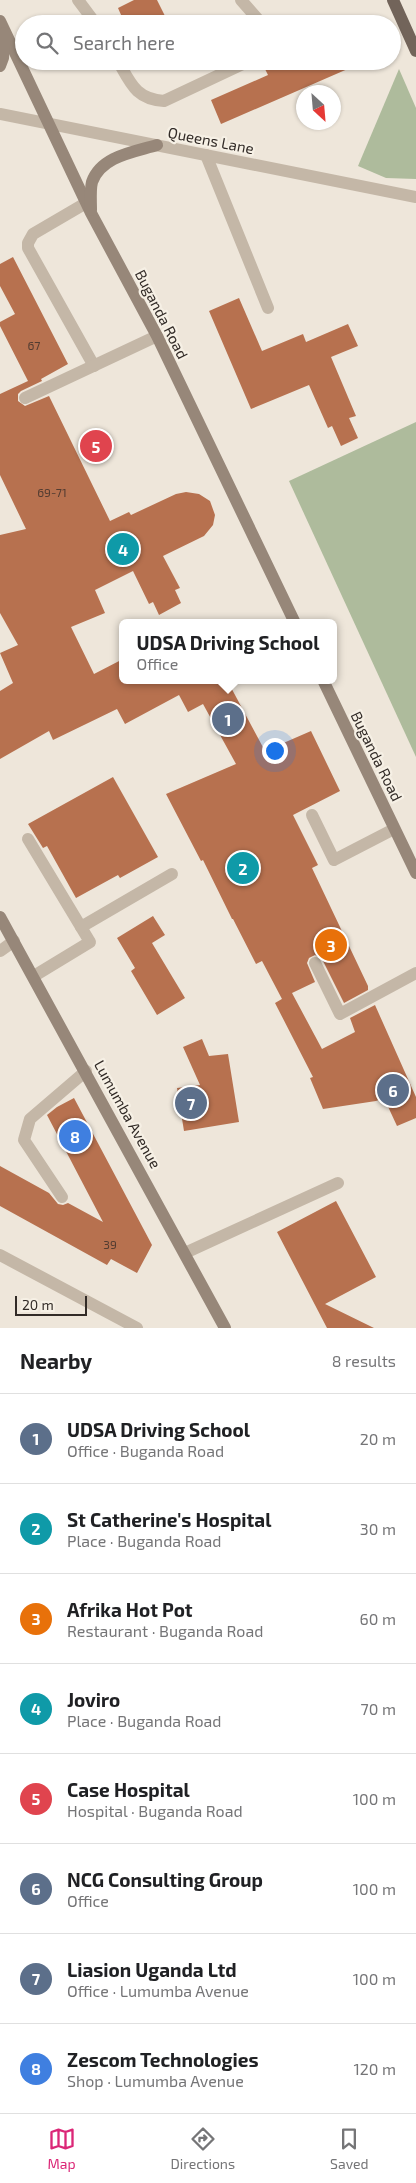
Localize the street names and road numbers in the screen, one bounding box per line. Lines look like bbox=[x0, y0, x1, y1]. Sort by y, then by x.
street label: Queens Lane bbox=[166, 123, 255, 158]
street label: Buganda Road bbox=[132, 266, 192, 362]
street label: Buganda Road bbox=[347, 708, 407, 804]
street label: Lumumba Avenue bbox=[91, 1057, 165, 1171]

